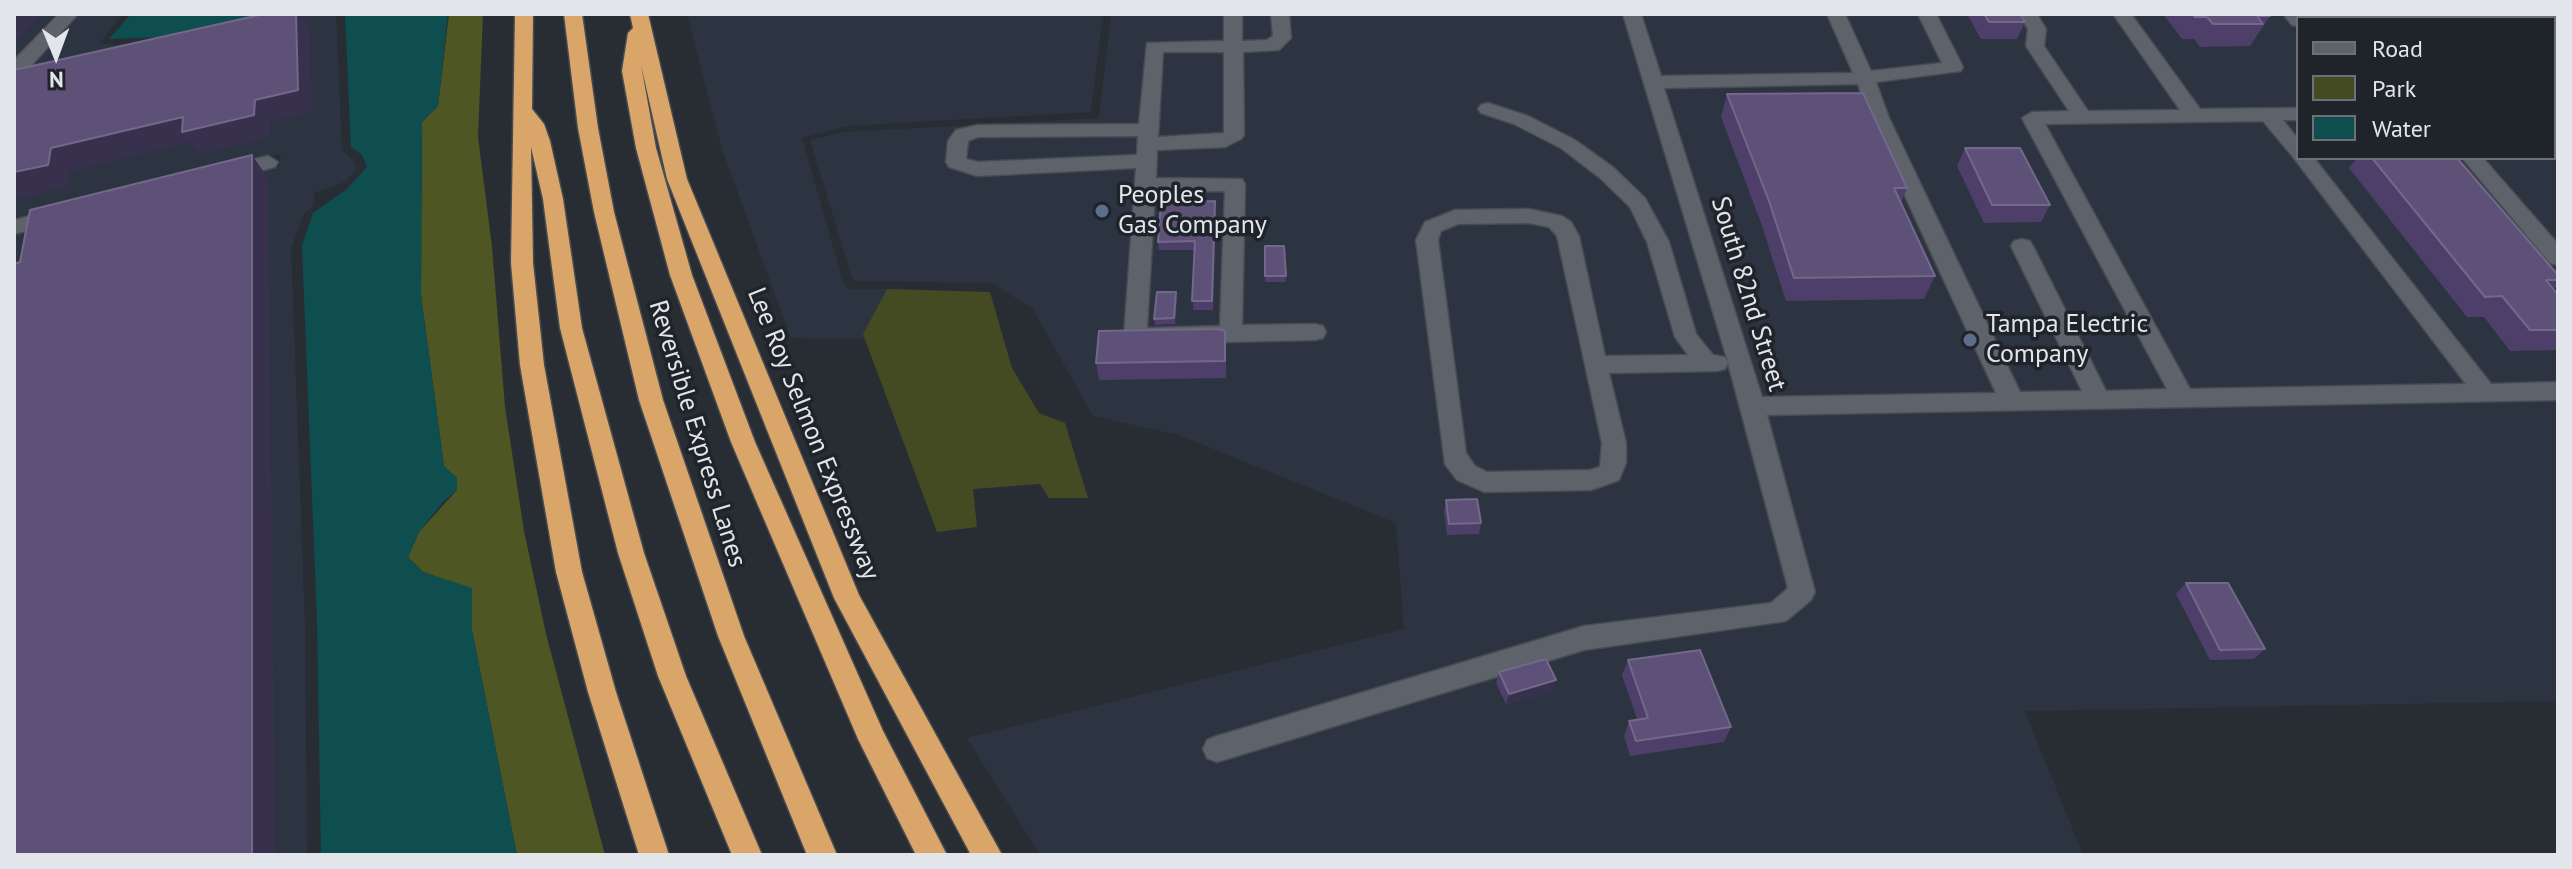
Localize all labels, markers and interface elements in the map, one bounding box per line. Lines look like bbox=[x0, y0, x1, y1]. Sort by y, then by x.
north arrow bbox=[16, 16, 96, 96]
legend bbox=[2296, 16, 2556, 160]
text: Road bbox=[2372, 33, 2423, 64]
text: N bbox=[49, 66, 64, 94]
text: Park bbox=[2372, 73, 2416, 104]
text: Water bbox=[2372, 113, 2431, 144]
place label: Peoples Gas Company bbox=[1118, 180, 1267, 242]
street label: South 82nd Street bbox=[1704, 193, 1792, 395]
marker: Peoples Gas Company bbox=[1093, 202, 1111, 220]
street label: Lee Roy Selmon Expressway bbox=[740, 283, 886, 585]
street label: Reversible Express Lanes bbox=[642, 297, 752, 571]
place label: Tampa Electric Company bbox=[1986, 309, 2148, 370]
marker: Tampa Electric Company bbox=[1961, 331, 1979, 349]

